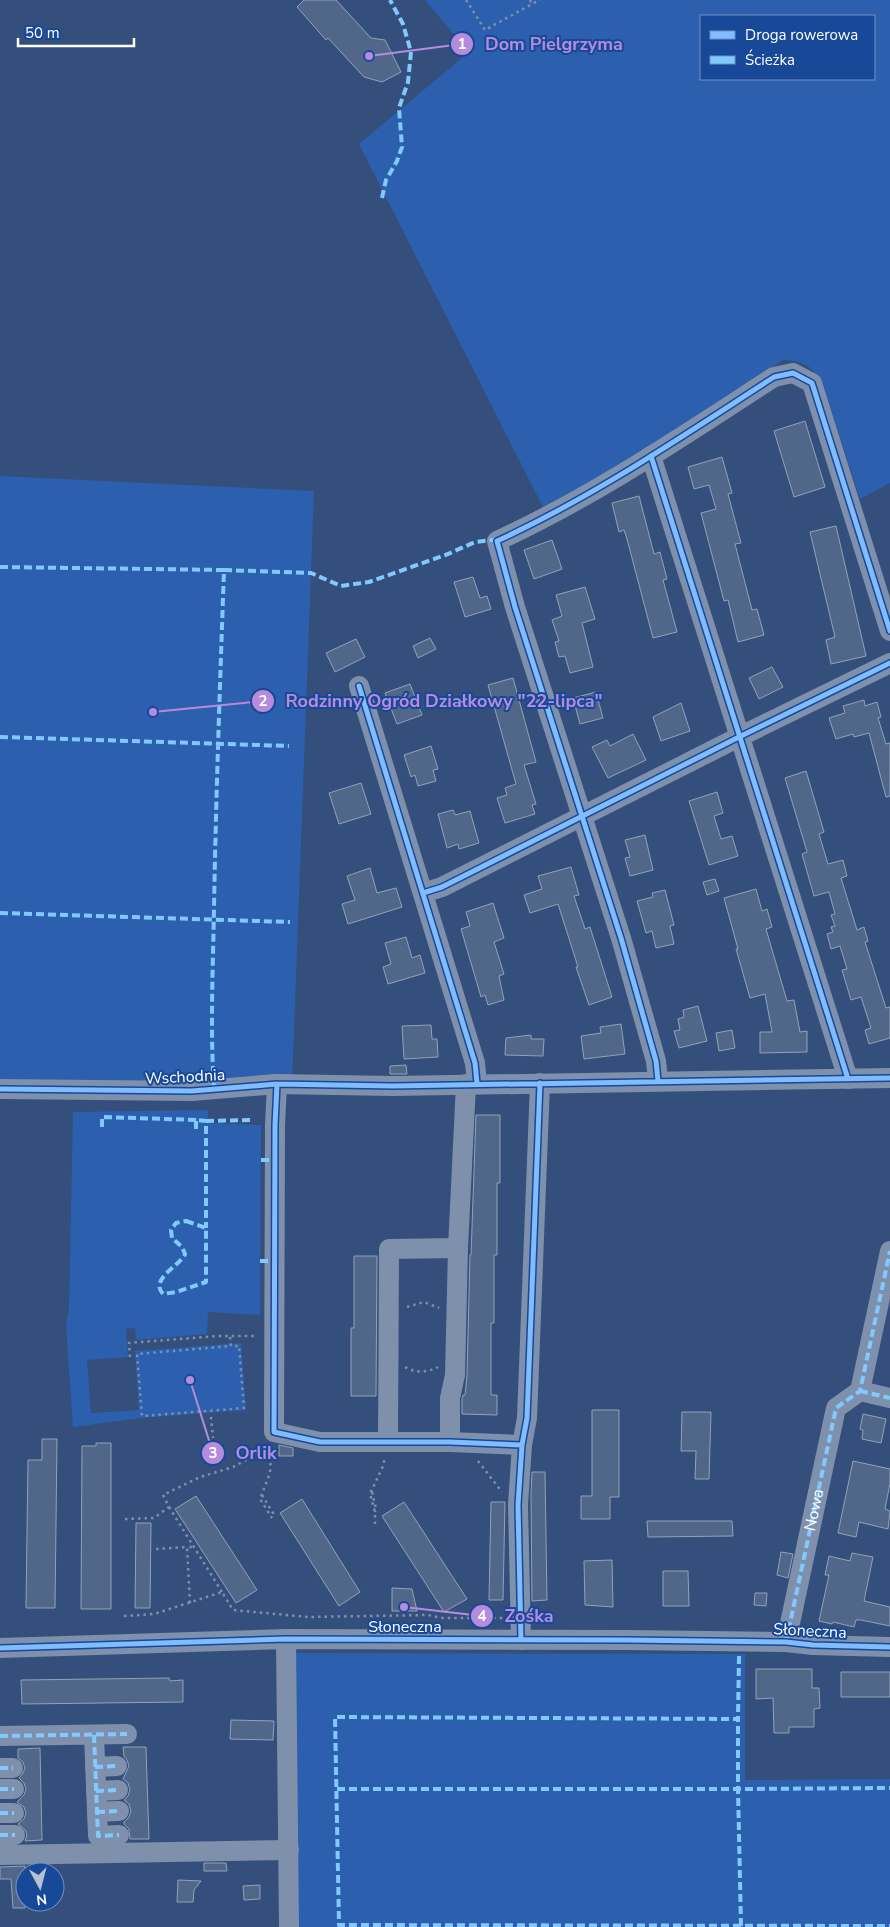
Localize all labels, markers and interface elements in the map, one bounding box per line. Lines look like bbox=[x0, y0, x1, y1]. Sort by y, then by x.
scale bar bbox=[18, 15, 134, 47]
legend bbox=[700, 15, 875, 80]
text: 50 m bbox=[25, 23, 60, 43]
text: Droga rowerowa bbox=[745, 25, 858, 45]
callout: Dom Pielgrzyma bbox=[450, 27, 633, 60]
text: Dom Pielgrzyma bbox=[485, 32, 623, 56]
text: 1 bbox=[457, 34, 467, 54]
text: Ścieżka bbox=[745, 49, 795, 70]
callout: Rodzinny Ogród Działkowy "22-lipca" bbox=[250, 684, 612, 717]
text: Rodzinny Ogród Działkowy "22-lipca" bbox=[285, 689, 603, 713]
text: 2 bbox=[258, 691, 268, 711]
street label: Wschodnia bbox=[144, 1064, 226, 1090]
callout: Orlik bbox=[201, 1436, 287, 1469]
text: Orlik bbox=[235, 1441, 277, 1465]
text: 3 bbox=[208, 1443, 218, 1463]
street label: Nowa bbox=[799, 1487, 829, 1533]
callout: Zośka bbox=[470, 1599, 564, 1632]
text: Zośka bbox=[504, 1604, 554, 1628]
text: 4 bbox=[477, 1606, 487, 1626]
street label: Słoneczna bbox=[368, 1616, 442, 1638]
street label: Słoneczna bbox=[773, 1618, 847, 1644]
north arrow bbox=[15, 1862, 65, 1912]
text: N bbox=[35, 1889, 48, 1909]

